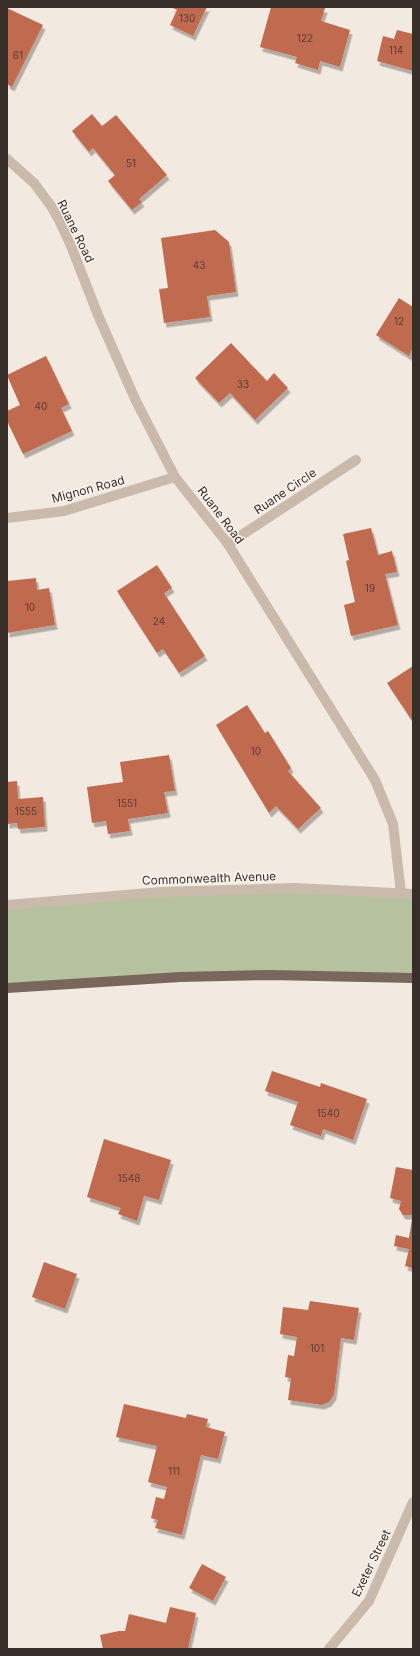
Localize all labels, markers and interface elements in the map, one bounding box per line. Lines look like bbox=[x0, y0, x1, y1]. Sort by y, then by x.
house number: 130 bbox=[179, 12, 195, 24]
house number: 122 bbox=[297, 32, 313, 44]
house number: 114 bbox=[389, 44, 403, 56]
house number: 61 bbox=[13, 49, 23, 61]
house number: 51 bbox=[126, 157, 136, 169]
street label: Ruane Road bbox=[54, 197, 98, 265]
house number: 43 bbox=[193, 259, 205, 271]
house number: 12 bbox=[394, 315, 404, 327]
house number: 33 bbox=[237, 378, 249, 390]
house number: 40 bbox=[35, 400, 47, 412]
street label: Ruane Circle bbox=[251, 465, 319, 517]
street label: Mignon Road bbox=[50, 472, 126, 506]
street label: Ruane Road bbox=[195, 483, 247, 547]
house number: 19 bbox=[365, 582, 375, 594]
house number: 10 bbox=[25, 601, 35, 613]
house number: 24 bbox=[153, 615, 165, 627]
house number: 10 bbox=[251, 745, 261, 757]
house number: 1551 bbox=[117, 797, 137, 809]
house number: 1555 bbox=[15, 805, 37, 817]
street label: Commonwealth Avenue bbox=[142, 868, 276, 888]
house number: 1540 bbox=[317, 1107, 339, 1119]
house number: 1548 bbox=[118, 1172, 140, 1184]
house number: 101 bbox=[310, 1342, 324, 1354]
house number: 111 bbox=[168, 1465, 180, 1477]
street label: Exeter Street bbox=[348, 1527, 394, 1599]

